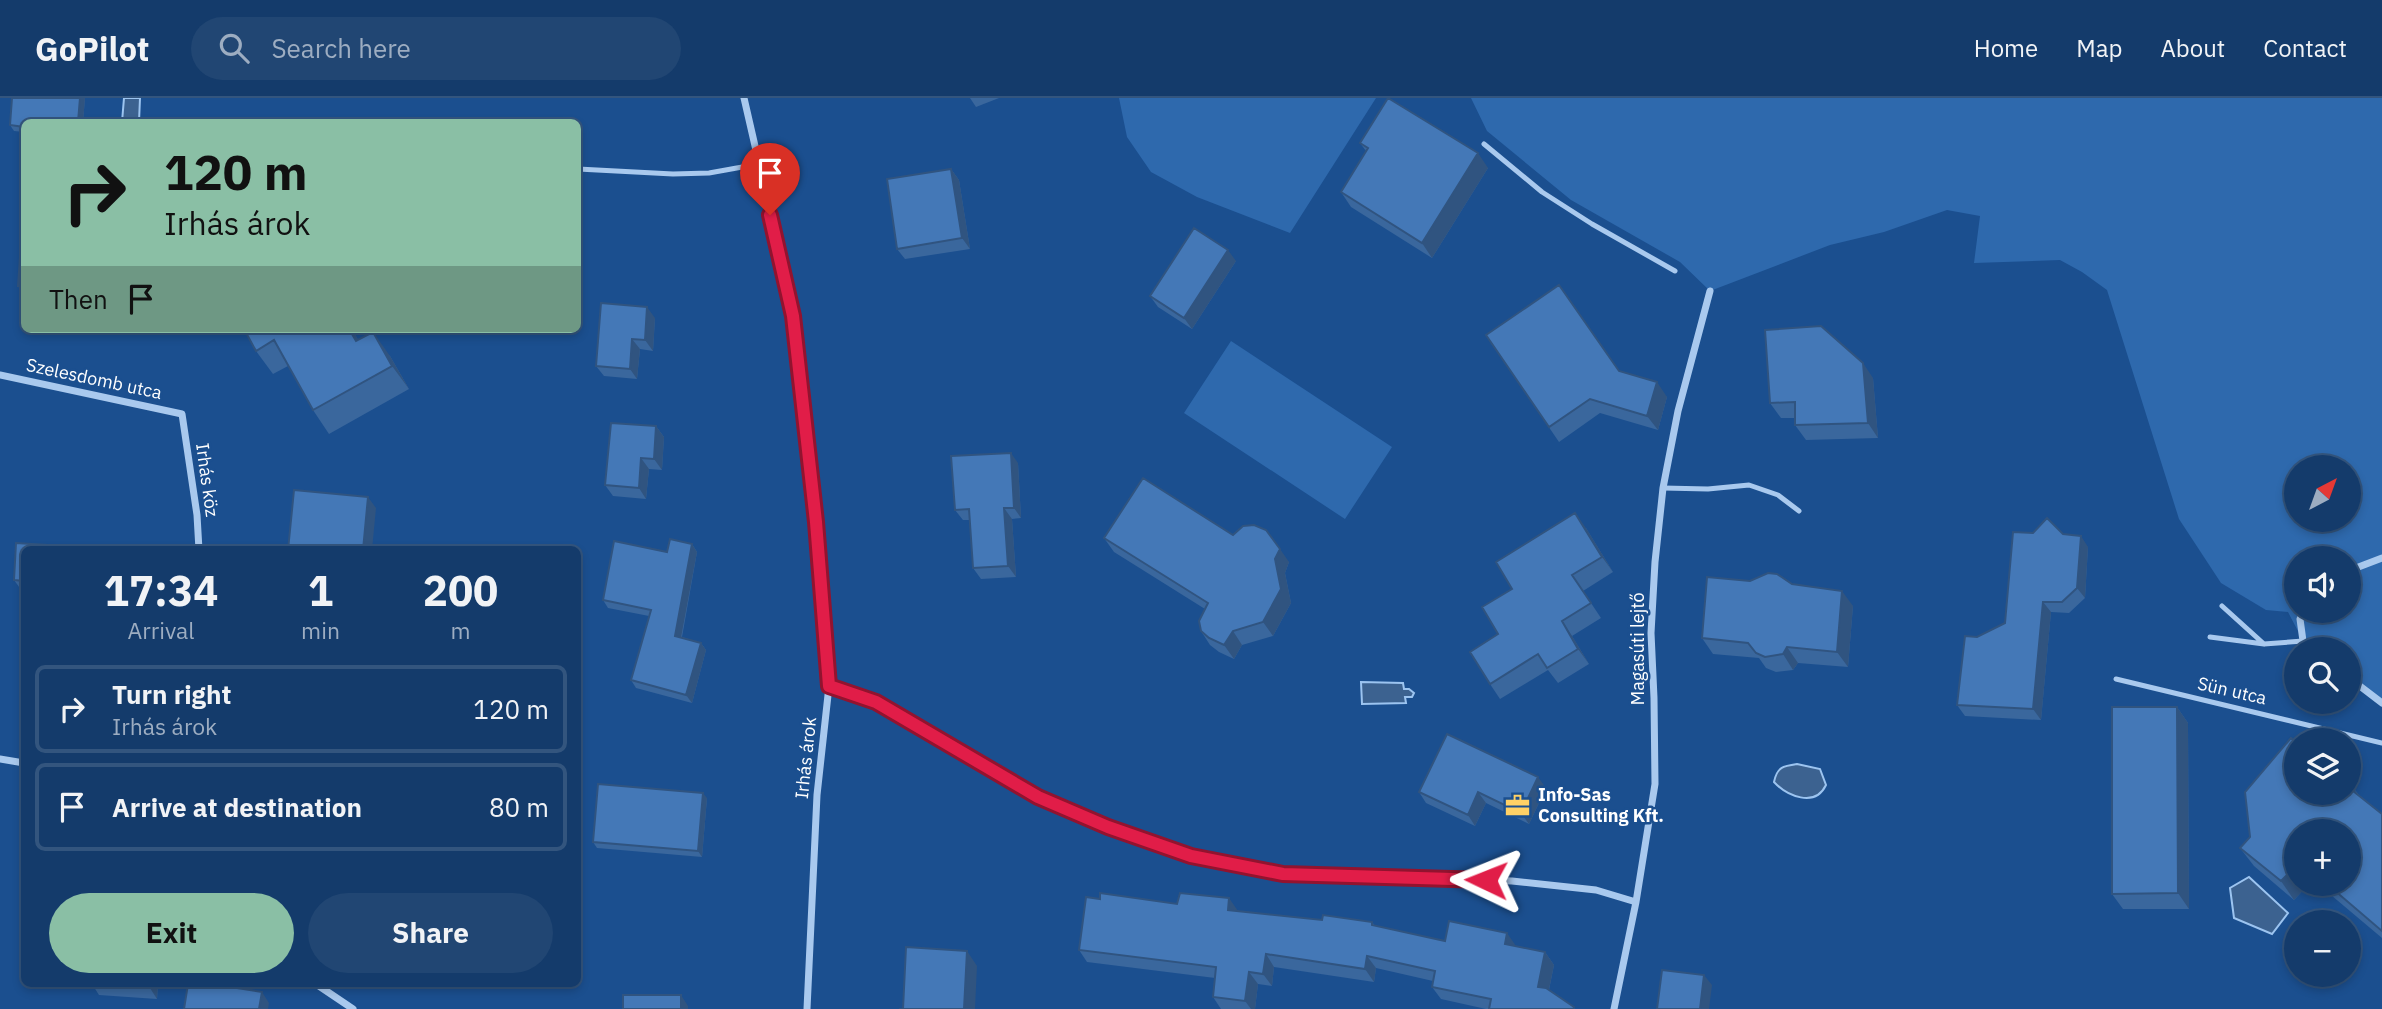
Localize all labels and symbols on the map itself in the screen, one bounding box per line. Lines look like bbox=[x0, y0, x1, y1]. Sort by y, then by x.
pin bbox=[740, 143, 800, 215]
street label: Szelesdomb utca bbox=[24, 353, 164, 404]
street label: Irhás köz bbox=[191, 442, 224, 518]
north arrow bbox=[2284, 455, 2361, 532]
street label: Magasúti lejtő bbox=[1626, 593, 1649, 705]
street label: Sün utca bbox=[2195, 671, 2269, 710]
street label: Irhás árok bbox=[790, 715, 821, 800]
place label: Info-Sas Consulting Kft. bbox=[1538, 783, 1664, 827]
office icon: Info-Sas Consulting Kft. bbox=[1504, 791, 1532, 819]
position arrow bbox=[1449, 843, 1523, 917]

